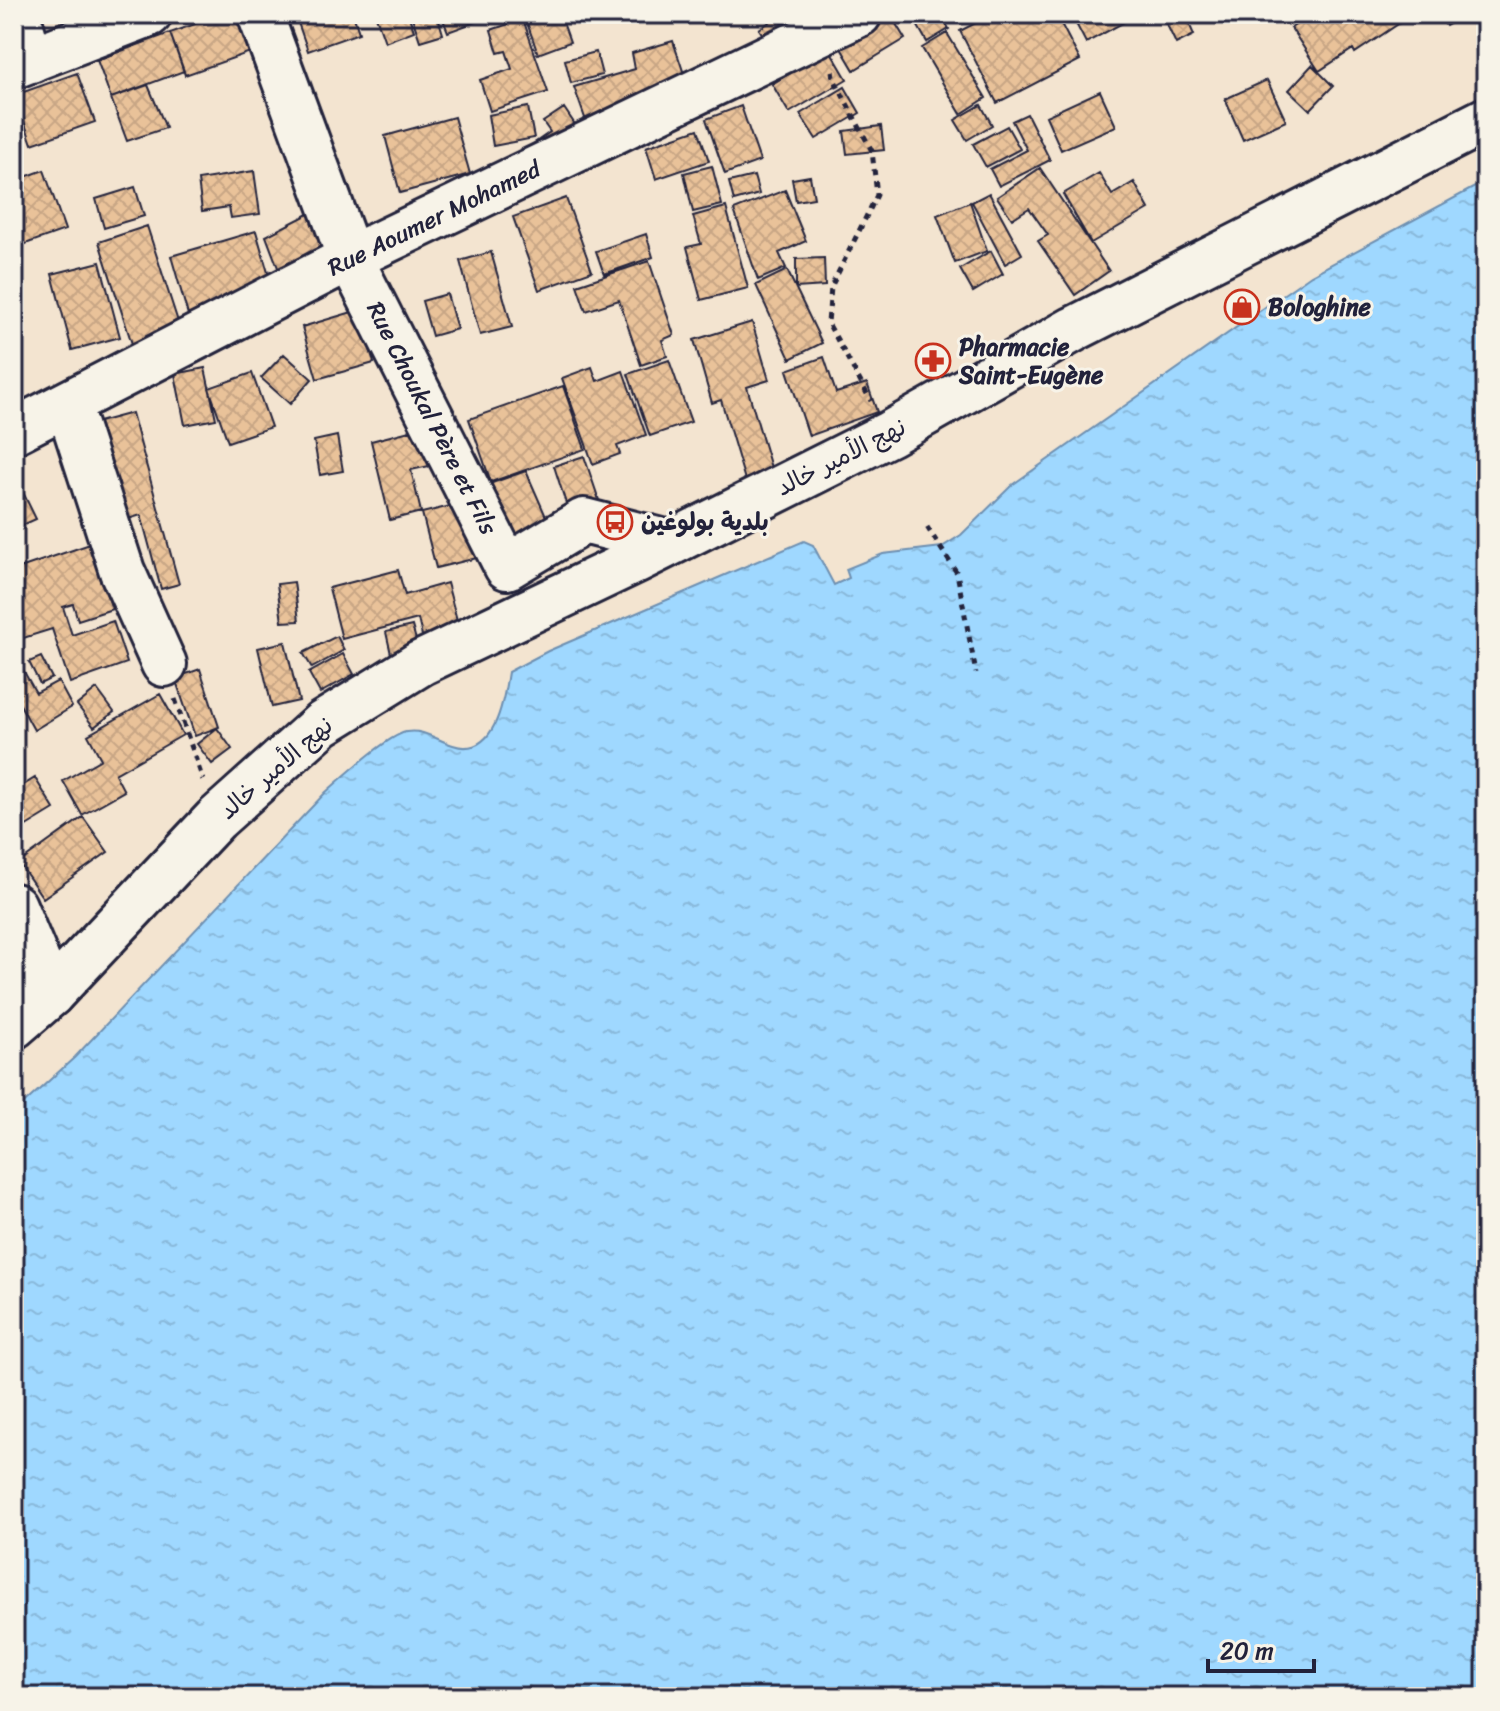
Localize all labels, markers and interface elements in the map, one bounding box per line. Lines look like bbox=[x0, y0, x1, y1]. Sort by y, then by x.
street label: Rue Aoumer Mohamed bbox=[320, 147, 549, 288]
place label: Bologhine bbox=[1268, 286, 1372, 328]
shop icon: Bologhine bbox=[1223, 288, 1261, 326]
street label: Rue Choukal Père et Fils bbox=[355, 294, 510, 543]
place label: Pharmacie Saint-Eugène bbox=[958, 326, 1104, 396]
pharmacy icon: Pharmacie Saint-Eugène bbox=[914, 342, 952, 380]
street label: نهج الأمير خالد bbox=[768, 406, 914, 508]
place label: بلدية بولوغين bbox=[641, 501, 769, 543]
bus stop icon: بلدية بولوغين bbox=[596, 503, 634, 541]
street label: نهج الأمير خالد bbox=[209, 706, 343, 830]
scale bar bbox=[1208, 1623, 1314, 1673]
text: 20 m bbox=[1220, 1630, 1274, 1672]

